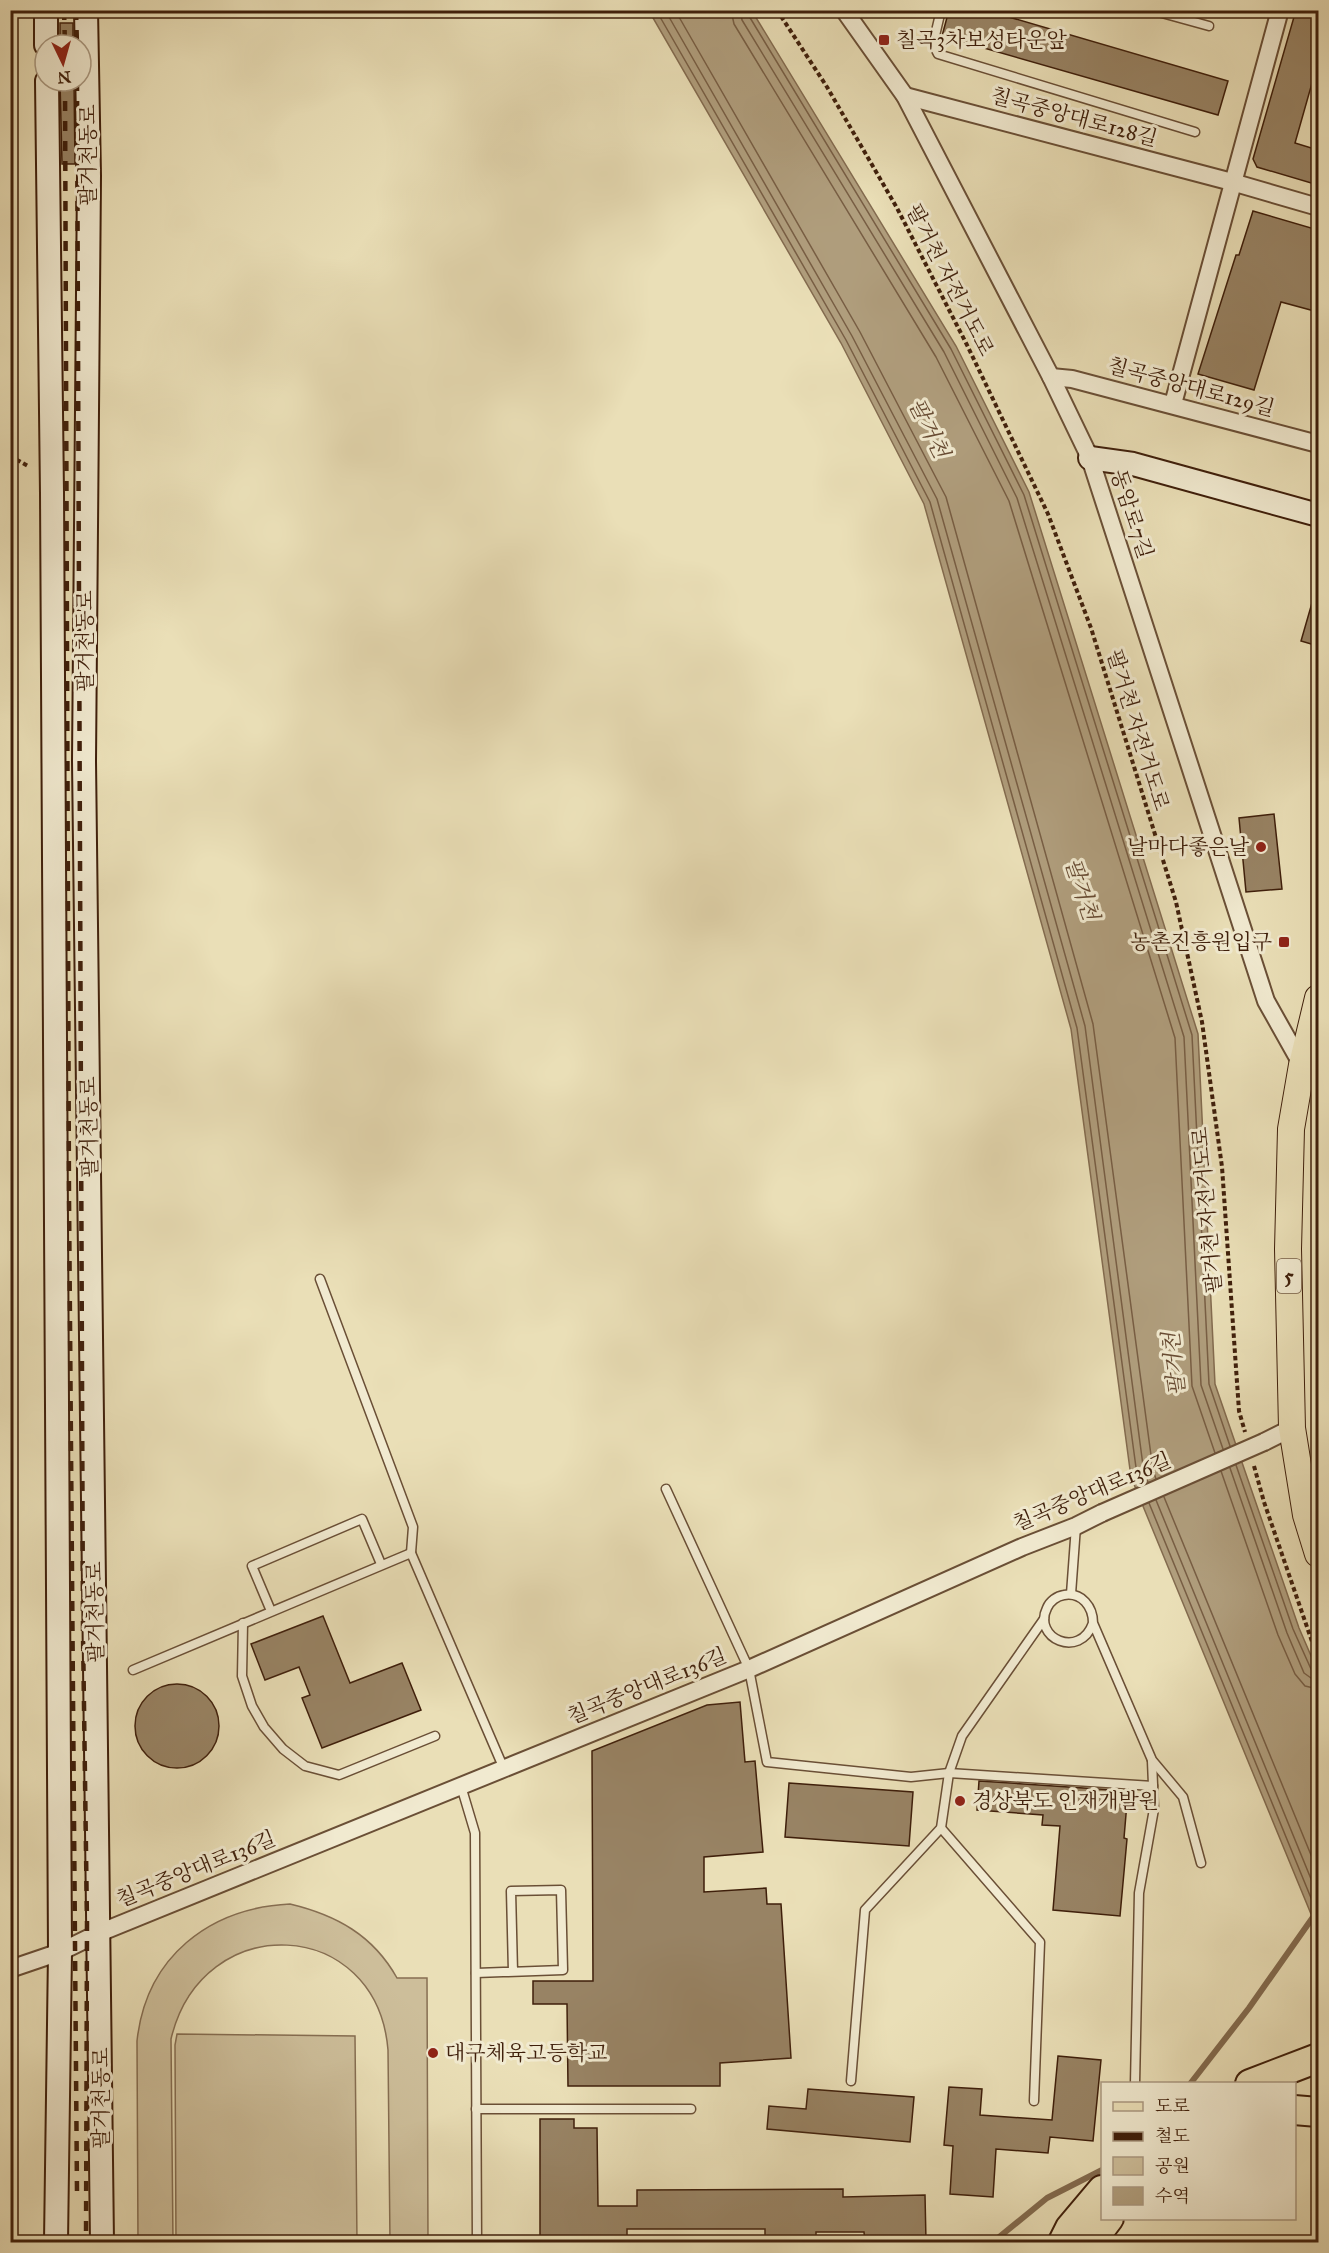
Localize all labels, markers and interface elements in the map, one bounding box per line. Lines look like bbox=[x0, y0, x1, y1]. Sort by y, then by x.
place label: 칠곡3차보성타운앞 bbox=[896, 27, 1067, 53]
north arrow bbox=[33, 33, 93, 93]
marker: 칠곡3차보성타운앞 bbox=[877, 33, 891, 47]
text: N bbox=[56, 67, 72, 88]
street label: 칠곡중앙대로128길 bbox=[988, 82, 1160, 152]
street label: 팔거천동로 bbox=[75, 104, 101, 206]
street label: 팔거천 자전거도로 bbox=[901, 200, 999, 360]
street label: 칠곡중앙대로129길 bbox=[1105, 352, 1277, 422]
water label: 팔거천 bbox=[903, 393, 956, 464]
street label: 동암로7길 bbox=[1105, 466, 1159, 562]
street label: 팔거천동로 bbox=[72, 590, 98, 692]
street label: 팔거천 자전거도로 bbox=[1101, 646, 1175, 814]
place label: 날마다좋은날 bbox=[1127, 834, 1250, 860]
marker: 날마다좋은날 bbox=[1254, 840, 1268, 854]
water label: 팔거천 bbox=[1059, 855, 1105, 925]
place label: 농촌진흥원입구 bbox=[1130, 929, 1272, 955]
marker: 농촌진흥원입구 bbox=[1277, 935, 1291, 949]
street label: 팔거천동로 bbox=[75, 1076, 103, 1178]
street label: 팔거천 자전거도로 bbox=[1187, 1126, 1227, 1294]
road number: 5 bbox=[1277, 1259, 1301, 1293]
water label: 팔거천 bbox=[1157, 1329, 1191, 1397]
street label: 칠곡중앙대로136길 bbox=[1009, 1447, 1175, 1537]
street label: 팔거천동로 bbox=[81, 1561, 109, 1663]
street label: 칠곡중앙대로136길 bbox=[564, 1642, 730, 1730]
place label: 경상북도 인재개발원 bbox=[972, 1788, 1159, 1814]
marker: 경상북도 인재개발원 bbox=[953, 1794, 967, 1808]
street label: 칠곡중앙대로136길 bbox=[113, 1825, 279, 1913]
place label: 대구체육고등학교 bbox=[445, 2040, 607, 2066]
marker: 대구체육고등학교 bbox=[426, 2046, 440, 2060]
street label: 팔거천동로 bbox=[88, 2047, 114, 2149]
legend bbox=[1101, 2082, 1296, 2220]
text: 도로 bbox=[1155, 2095, 1190, 2117]
text: 철도 bbox=[1155, 2125, 1190, 2147]
text: 공원 bbox=[1155, 2155, 1190, 2177]
text: 수역 bbox=[1155, 2185, 1190, 2207]

